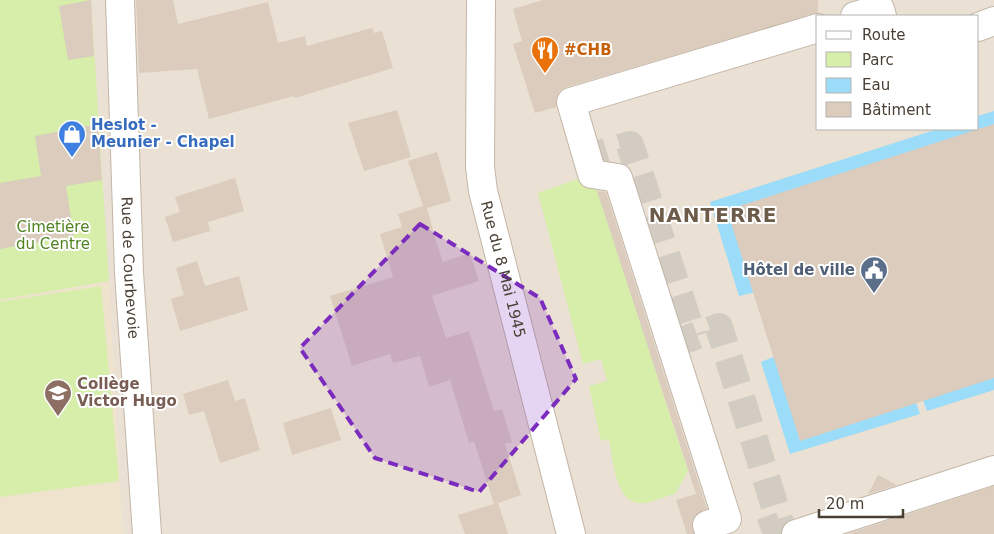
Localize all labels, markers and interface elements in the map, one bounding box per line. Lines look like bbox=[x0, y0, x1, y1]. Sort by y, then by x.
legend bbox=[816, 15, 979, 130]
text: Route bbox=[862, 26, 906, 44]
restaurant icon: #CHB bbox=[530, 35, 560, 74]
place label: #CHB bbox=[564, 41, 612, 59]
text: Parc bbox=[862, 51, 894, 69]
text: Eau bbox=[862, 76, 890, 94]
text: Bâtiment bbox=[862, 101, 931, 119]
place label: Heslot - Meunier - Chapel bbox=[91, 116, 235, 151]
shop icon: Heslot - Meunier - Chapel bbox=[57, 119, 87, 158]
street label: Rue de Courbevoie bbox=[117, 196, 143, 340]
street label: Rue du 8 Mai 1945 bbox=[477, 199, 529, 340]
district label: NANTERRE bbox=[649, 203, 777, 227]
park label: Cimetière du Centre bbox=[16, 218, 90, 253]
public building icon: Hôtel de ville bbox=[859, 255, 889, 294]
place label: Hôtel de ville bbox=[743, 261, 855, 279]
place label: Collège Victor Hugo bbox=[77, 375, 177, 410]
school or university icon: Collège Victor Hugo bbox=[43, 378, 73, 417]
scale bar bbox=[819, 486, 903, 518]
text: 20 m bbox=[826, 495, 864, 513]

